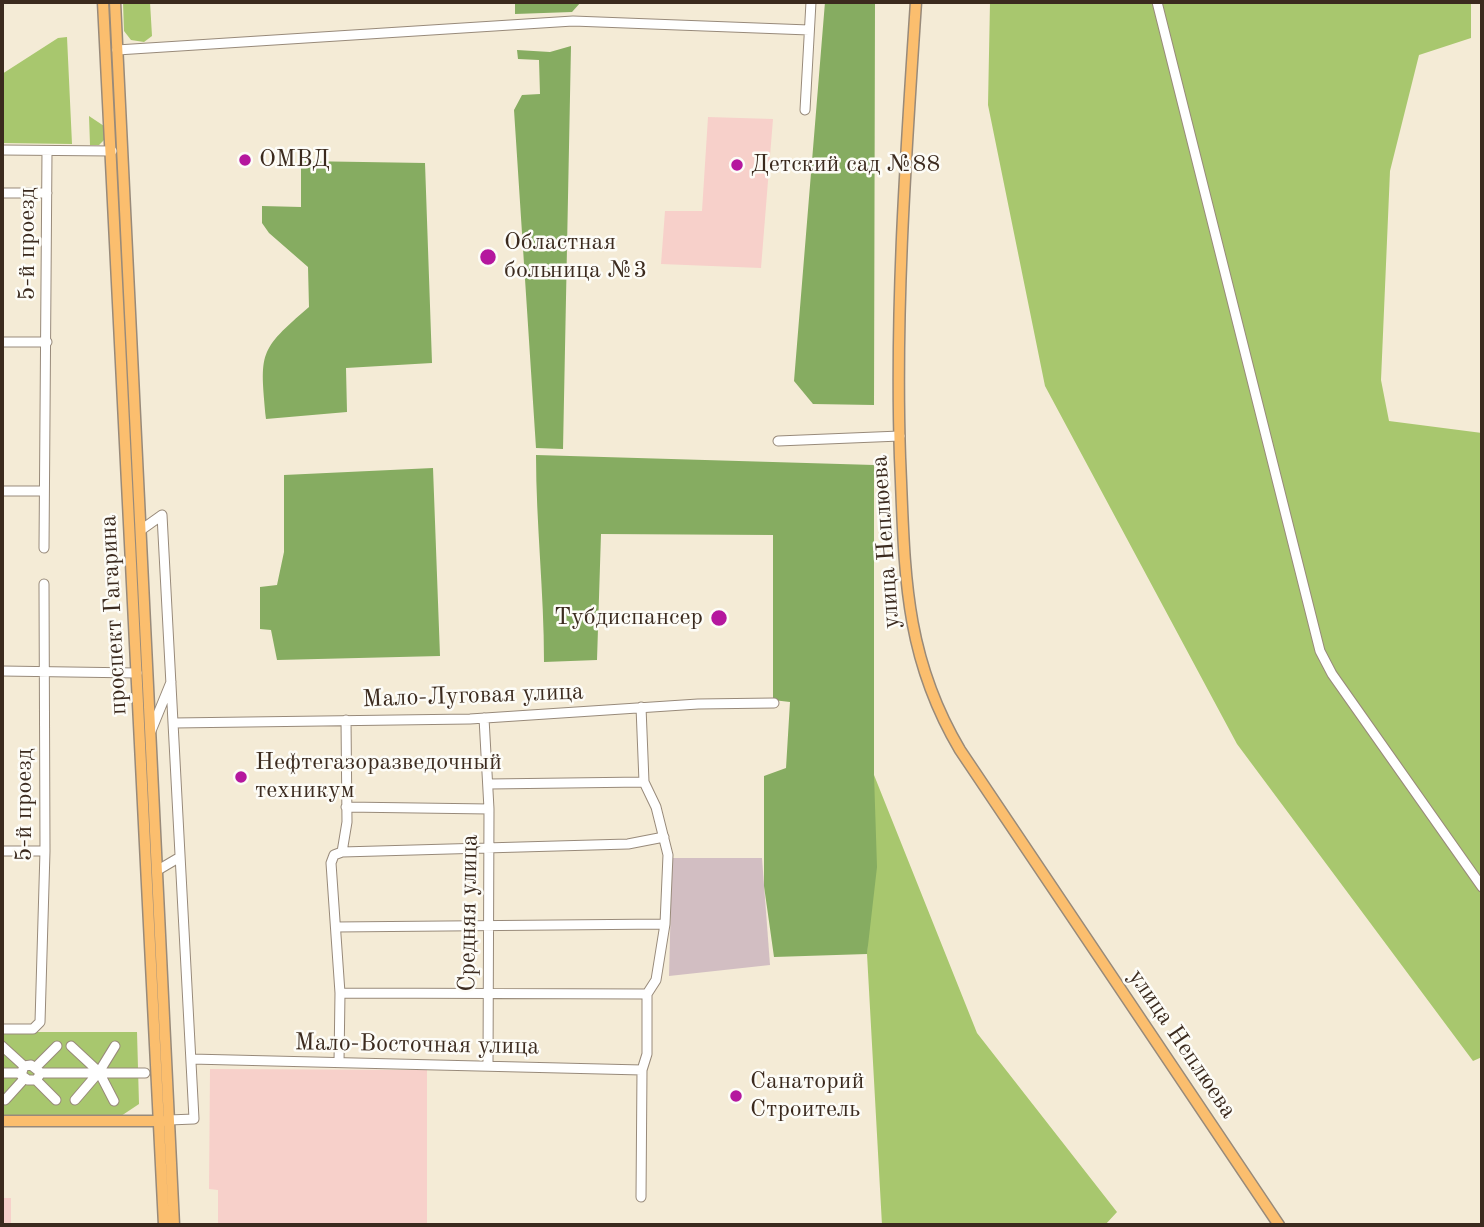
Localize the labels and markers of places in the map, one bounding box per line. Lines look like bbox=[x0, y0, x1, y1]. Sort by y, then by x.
place label: ОМВД bbox=[259, 146, 330, 174]
place label: Детский сад №88 bbox=[751, 151, 940, 179]
marker: ОМВД bbox=[237, 152, 253, 168]
marker: Детский сад №88 bbox=[729, 157, 745, 173]
place label: Областная больница №3 bbox=[504, 229, 647, 285]
marker: Областная больница №3 bbox=[478, 247, 498, 267]
place label: Тубдиспансер bbox=[554, 604, 703, 632]
marker: Тубдиспансер bbox=[709, 608, 729, 628]
place label: Нефтегазоразведочный техникум bbox=[255, 749, 502, 805]
marker: Нефтегазоразведочный техникум bbox=[233, 769, 249, 785]
place label: Санаторий Строитель bbox=[750, 1068, 864, 1124]
marker: Санаторий Строитель bbox=[728, 1088, 744, 1104]

